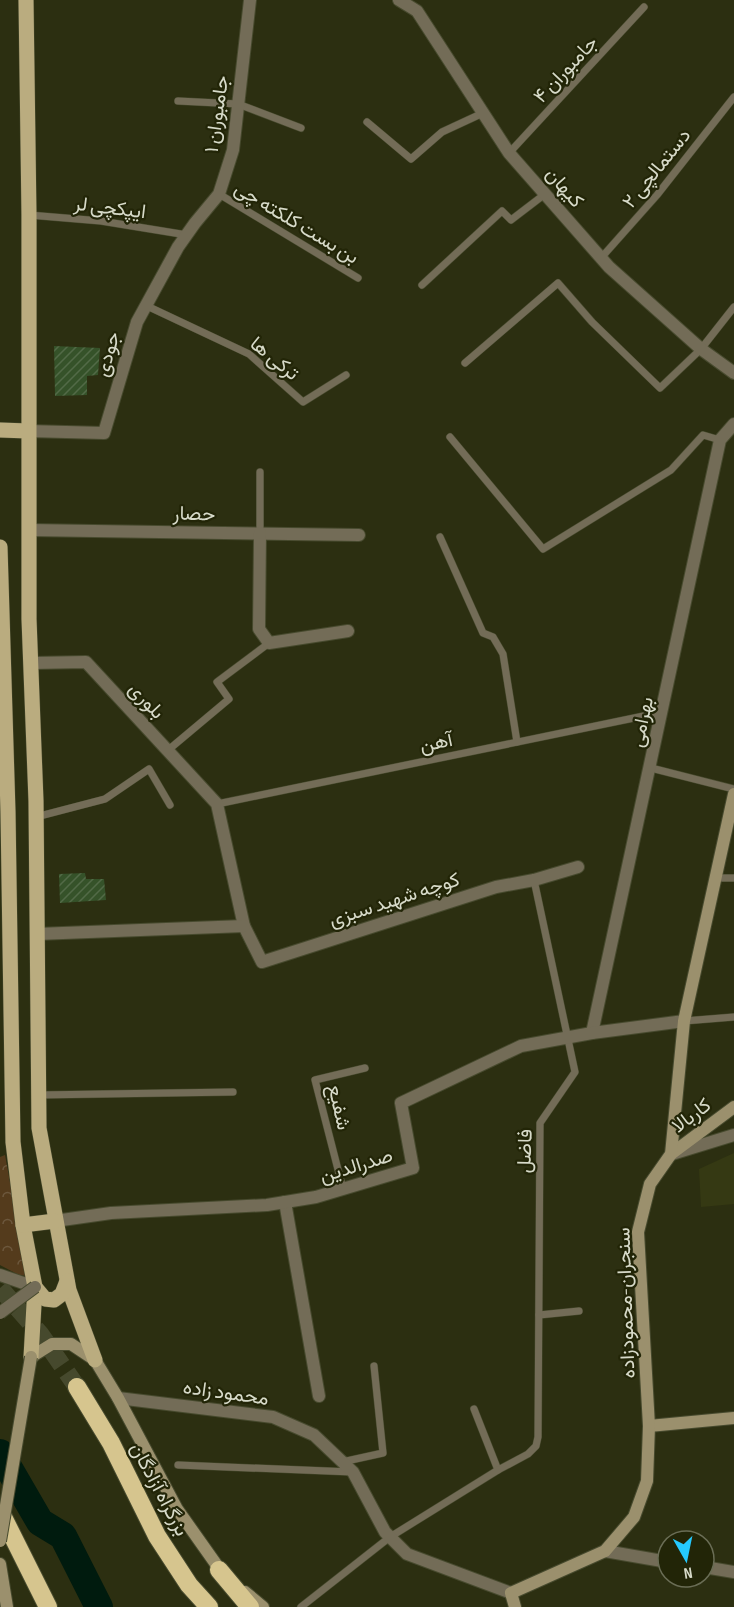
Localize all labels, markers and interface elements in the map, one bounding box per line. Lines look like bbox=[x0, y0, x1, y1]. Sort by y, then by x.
street label: جامبوران ۴ bbox=[529, 31, 603, 108]
street label: جامبوران ۱ bbox=[200, 74, 234, 154]
street label: دستمالچی ۲ bbox=[617, 124, 697, 214]
street label: کیهان bbox=[540, 162, 588, 213]
street label: بن بست کلکته چی bbox=[229, 176, 363, 270]
street label: ایپکچی لر bbox=[71, 192, 147, 225]
street label: جودی bbox=[90, 329, 126, 380]
street label: ترکی ها bbox=[245, 332, 304, 386]
street label: حصار bbox=[171, 502, 216, 526]
street label: بلوری bbox=[123, 677, 169, 724]
street label: بهرامی bbox=[625, 695, 659, 750]
street label: آهن bbox=[418, 728, 456, 758]
street label: کوچه شهید سبزی bbox=[326, 867, 463, 933]
street label: شفیع bbox=[322, 1082, 356, 1132]
street label: کاربالا bbox=[667, 1093, 716, 1138]
street label: فاضل bbox=[512, 1128, 538, 1174]
street label: صدرالدین bbox=[317, 1143, 396, 1188]
street label: سنجران-محمودزاده bbox=[611, 1227, 641, 1379]
street label: محمود زاده bbox=[181, 1375, 270, 1411]
street label: بزرگراه آزادگان bbox=[124, 1439, 194, 1540]
north arrow bbox=[656, 1529, 716, 1589]
text: N bbox=[682, 1562, 694, 1582]

